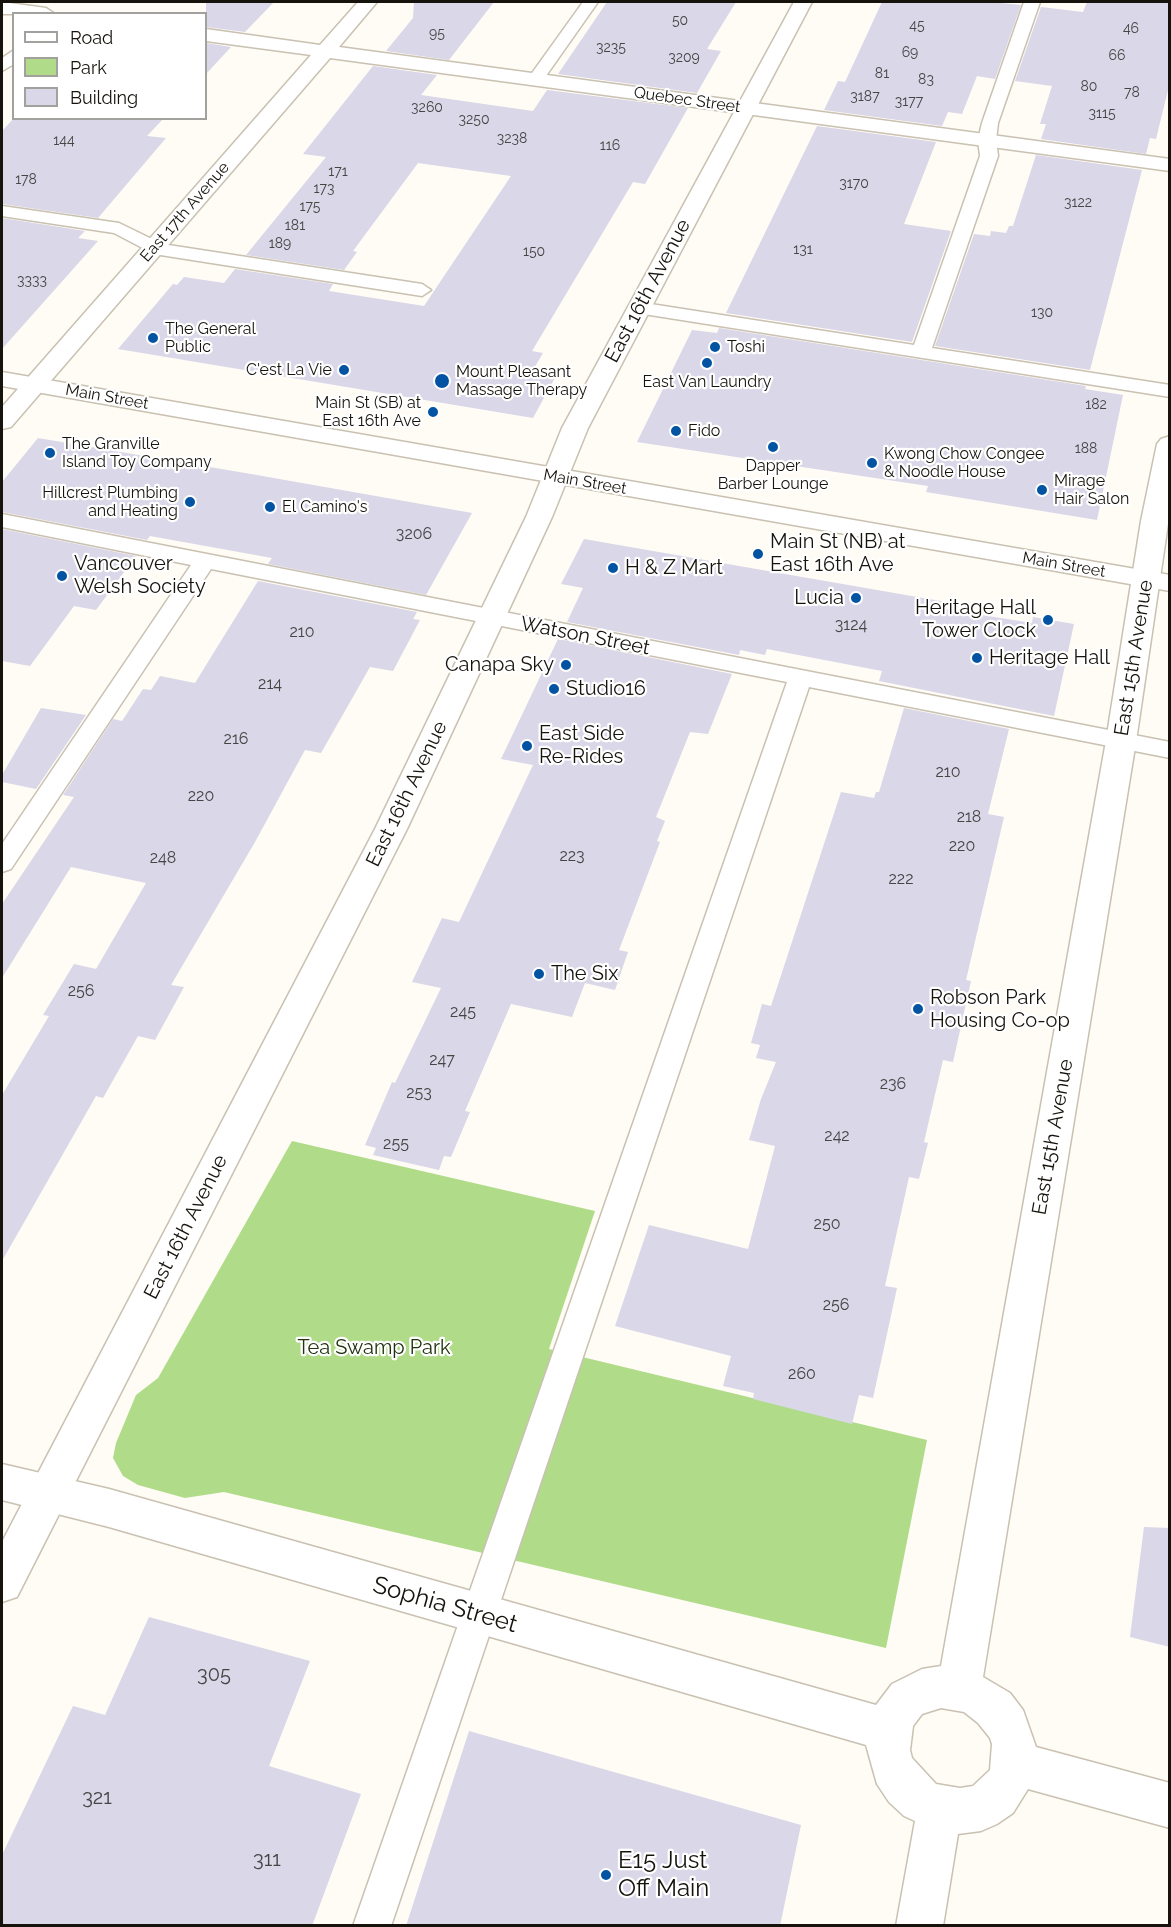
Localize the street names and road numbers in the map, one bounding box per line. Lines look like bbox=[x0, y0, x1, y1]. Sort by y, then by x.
street label: Quebec Street bbox=[633, 83, 741, 117]
street label: East 17th Avenue bbox=[136, 158, 234, 266]
street label: East 16th Avenue bbox=[600, 215, 696, 367]
street label: Main Street bbox=[64, 380, 150, 414]
street label: Main Street bbox=[542, 465, 628, 499]
street label: Main Street bbox=[1021, 548, 1107, 582]
street label: East 15th Avenue bbox=[1110, 578, 1158, 738]
street label: Watson Street bbox=[518, 612, 652, 660]
street label: East 16th Avenue bbox=[361, 717, 453, 871]
street label: East 15th Avenue bbox=[1028, 1057, 1078, 1217]
street label: East 16th Avenue bbox=[139, 1151, 233, 1303]
street label: Sophia Street bbox=[370, 1571, 520, 1639]

